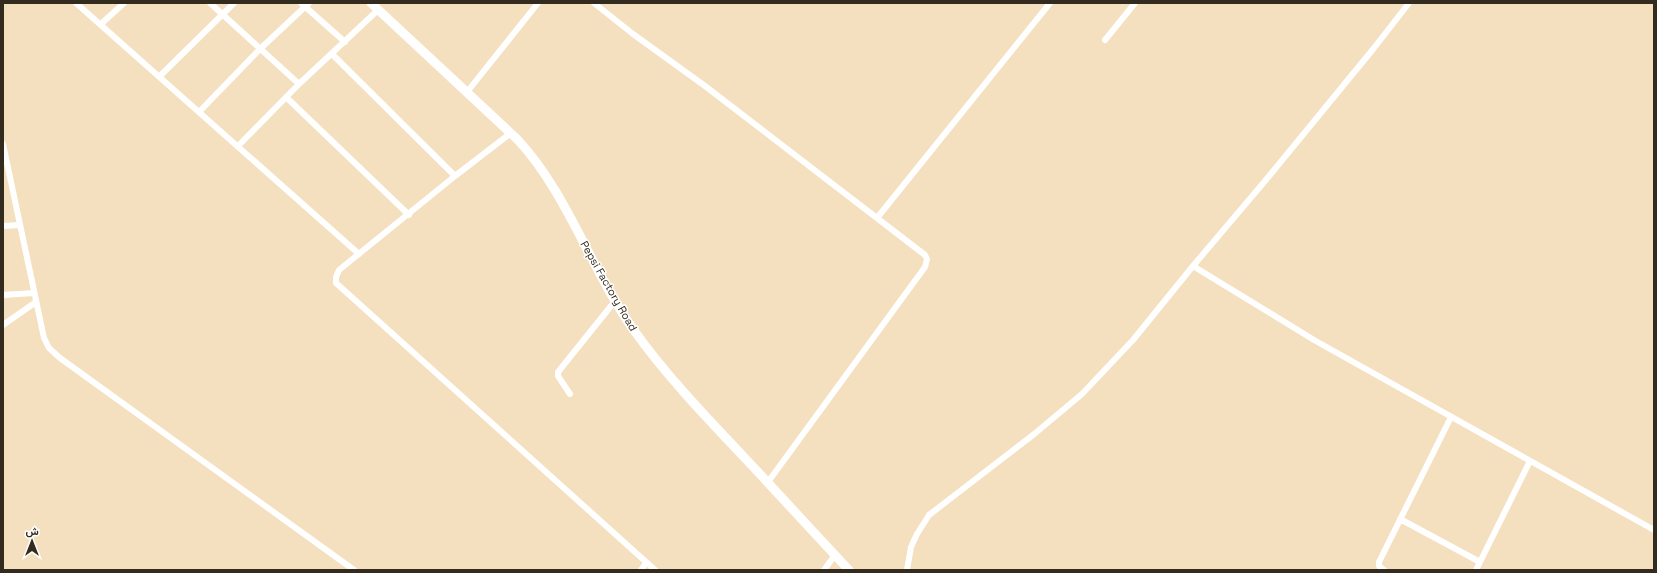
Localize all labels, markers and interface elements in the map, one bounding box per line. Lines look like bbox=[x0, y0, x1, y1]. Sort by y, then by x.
street label: Pepsi Factory Road bbox=[577, 238, 641, 334]
north arrow bbox=[12, 521, 52, 561]
text: ش bbox=[25, 524, 39, 538]

